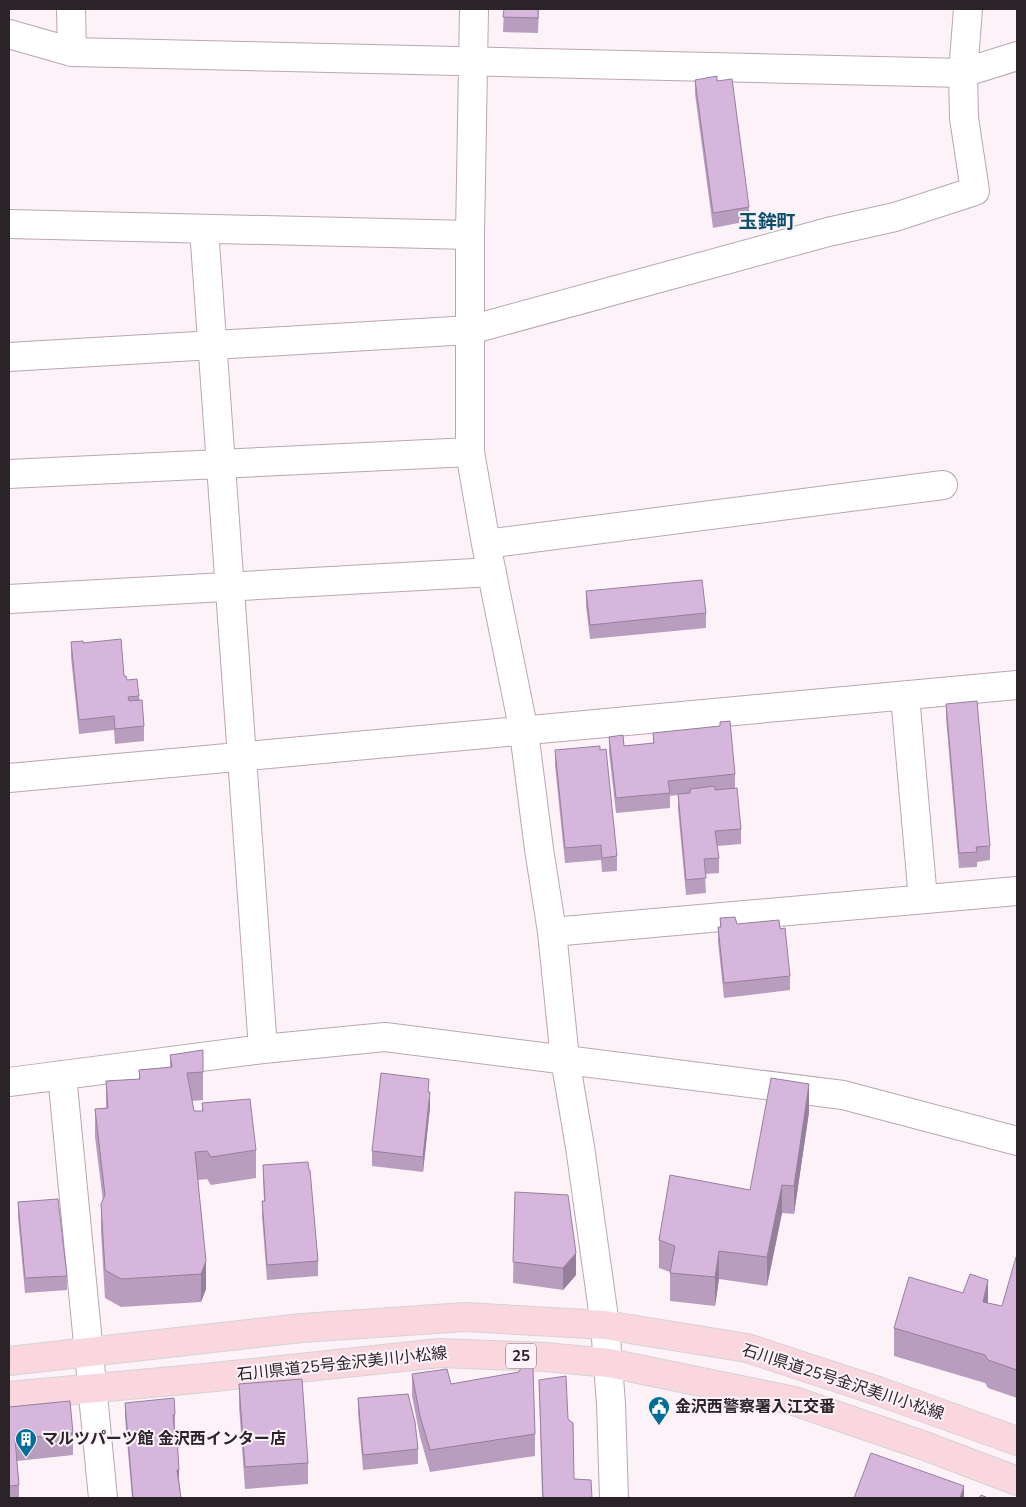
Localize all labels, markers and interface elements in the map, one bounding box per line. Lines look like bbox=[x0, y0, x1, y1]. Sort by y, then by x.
district label: 玉鉾町 bbox=[738, 209, 796, 235]
street label: 石川県道25号金沢美川小松線 bbox=[739, 1339, 947, 1425]
street label: 石川県道25号金沢美川小松線 bbox=[236, 1342, 448, 1386]
road number: 25 bbox=[506, 1344, 536, 1368]
public building icon: 金沢西警察署入江交番 bbox=[647, 1395, 671, 1426]
place label: 金沢西警察署入江交番 bbox=[675, 1396, 835, 1418]
building icon: マルツパーツ館 金沢西インター店 bbox=[14, 1427, 38, 1458]
place label: マルツパーツ館 金沢西インター店 bbox=[42, 1428, 286, 1450]

